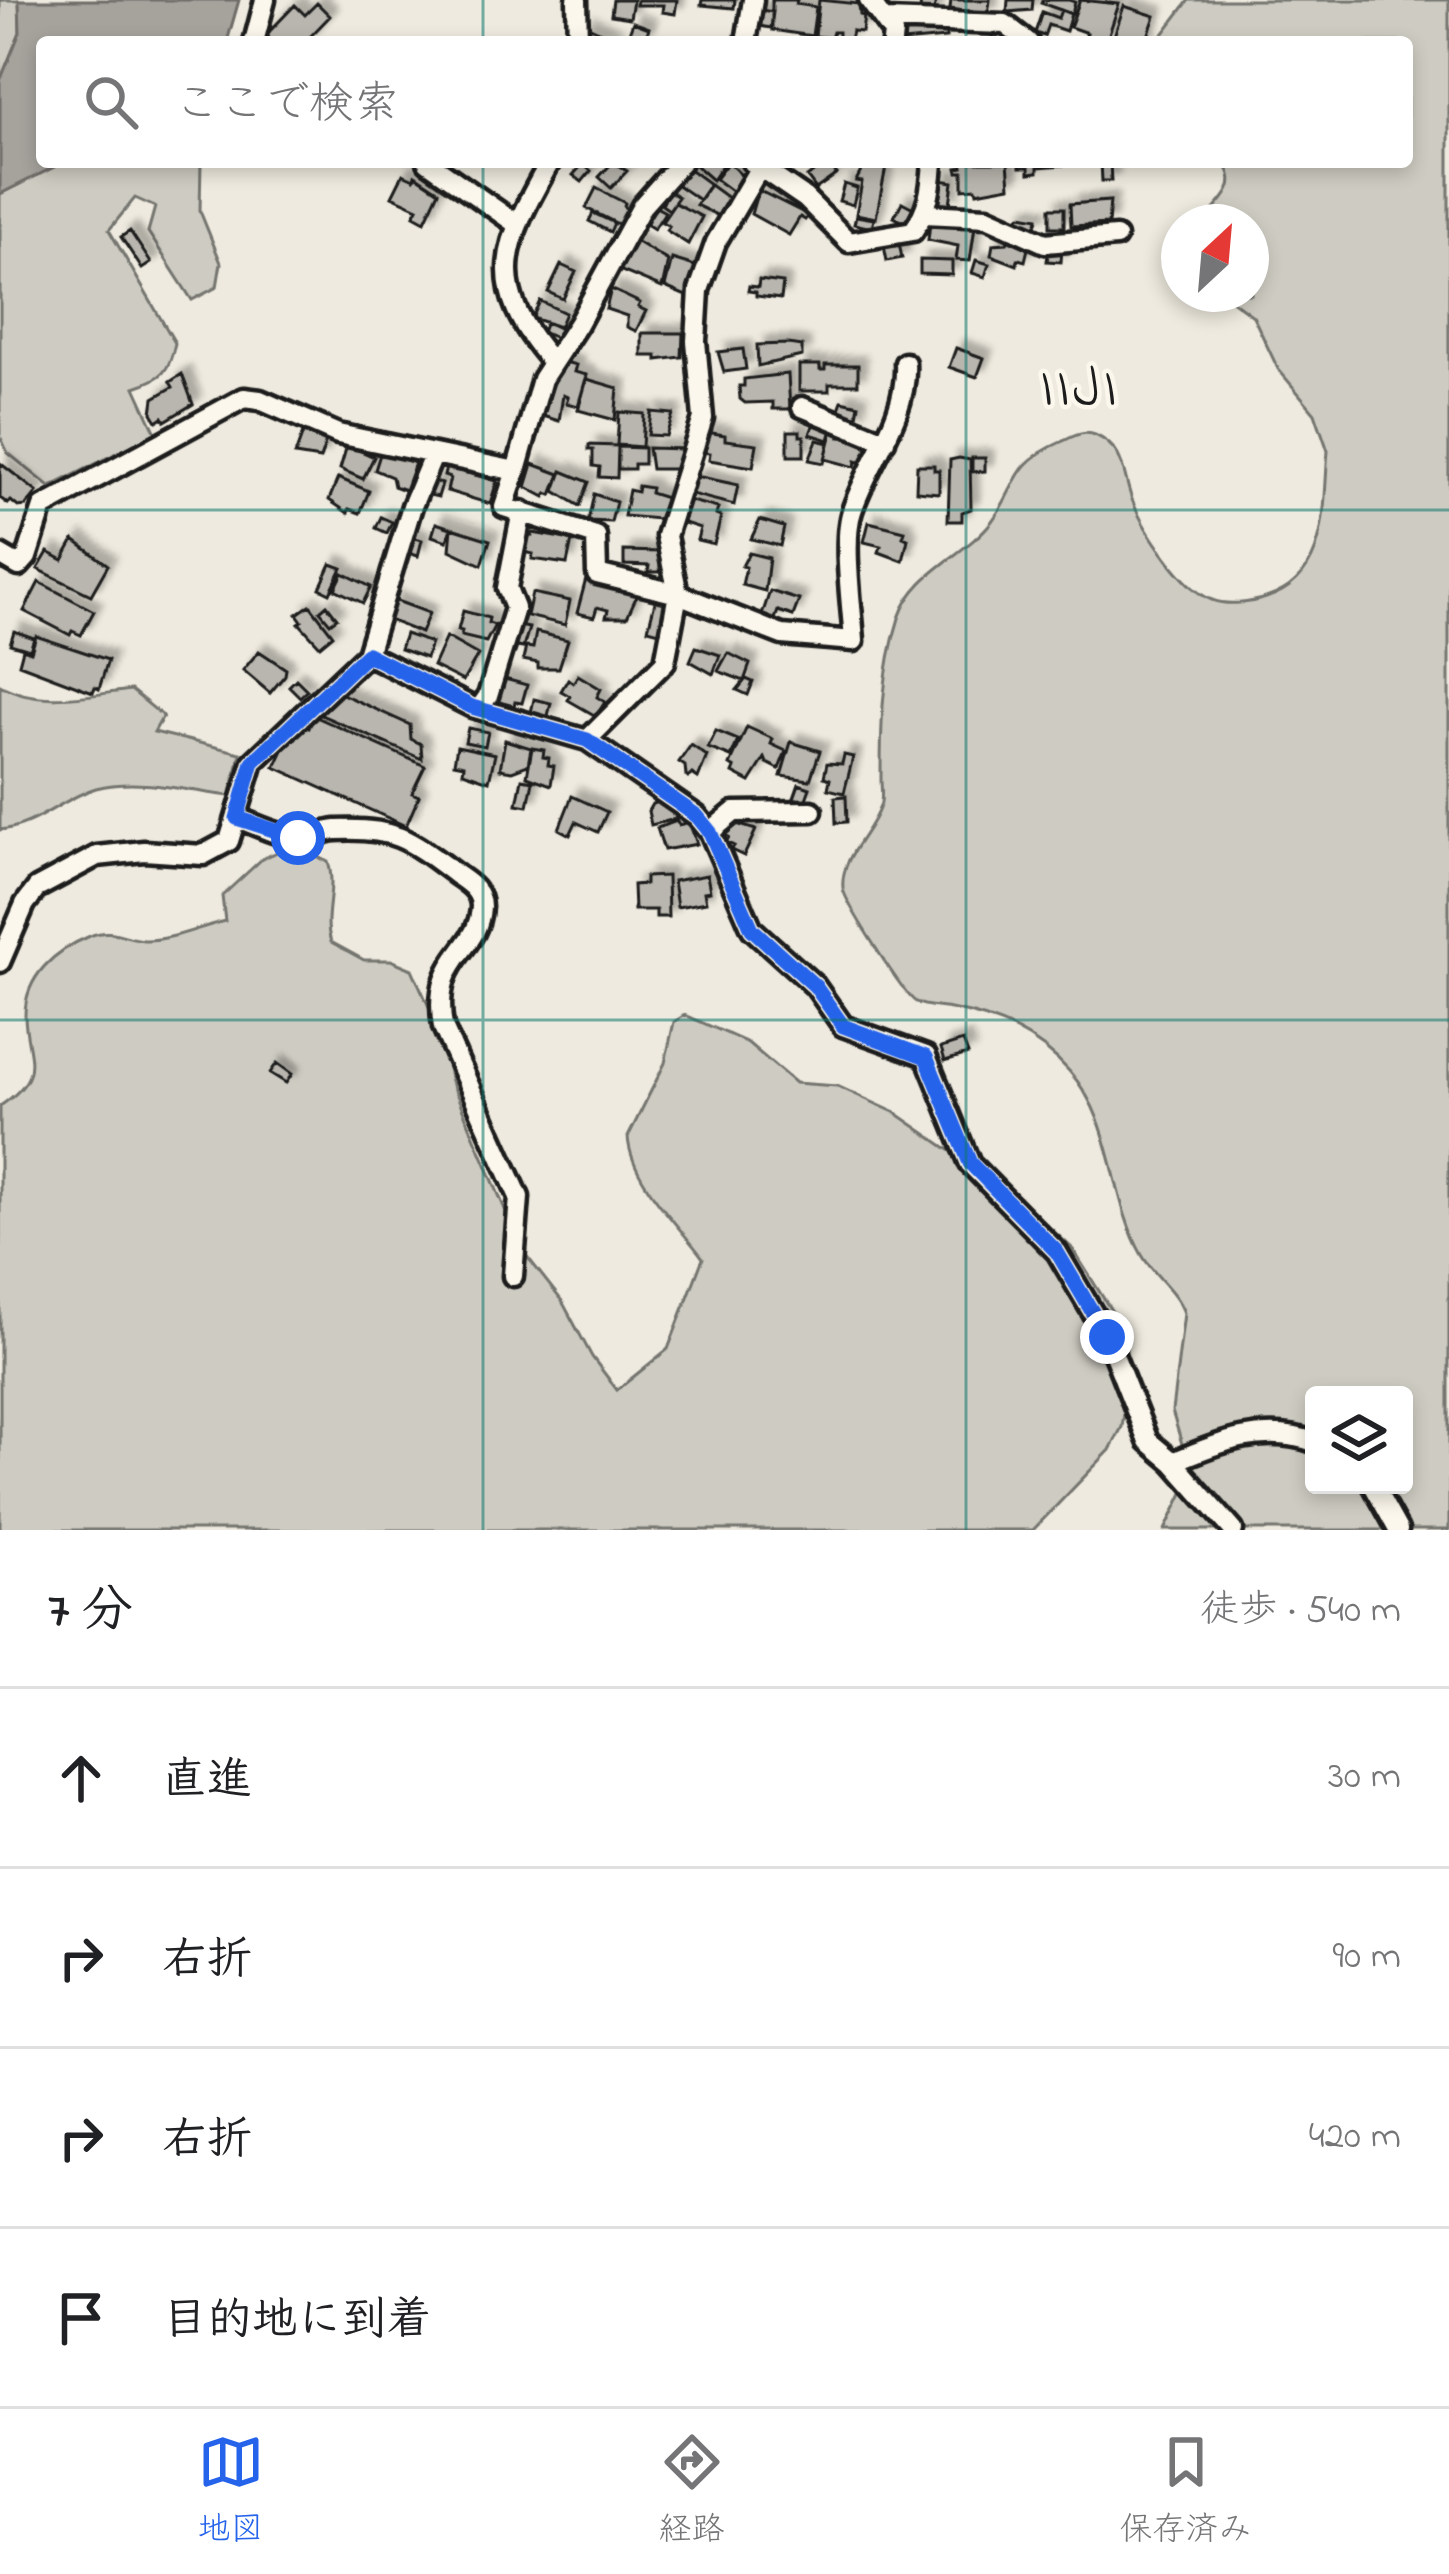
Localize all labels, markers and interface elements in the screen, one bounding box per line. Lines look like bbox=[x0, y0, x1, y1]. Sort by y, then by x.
search box bbox=[36, 36, 1413, 168]
icon: search bbox=[78, 69, 144, 135]
text: ここで検索 bbox=[174, 73, 399, 139]
north arrow bbox=[1161, 204, 1269, 312]
district label: IIJI bbox=[1040, 350, 1120, 433]
route start bbox=[271, 811, 325, 865]
route end bbox=[1080, 1310, 1134, 1364]
map controls bbox=[1305, 1386, 1413, 1494]
button: layers bbox=[1305, 1386, 1413, 1494]
text: 7 分 bbox=[48, 1575, 133, 1650]
text: 徒歩 · 540 m bbox=[1200, 1583, 1401, 1640]
icon: ahead bbox=[48, 1745, 114, 1811]
text: 直進 bbox=[162, 1749, 252, 1815]
text: 30 m bbox=[1328, 1749, 1401, 1806]
icon: right bbox=[48, 1925, 114, 1991]
text: 右折 bbox=[162, 1929, 252, 1995]
text: 90 m bbox=[1332, 1929, 1401, 1986]
icon: right bbox=[48, 2105, 114, 2171]
text: 右折 bbox=[162, 2109, 252, 2175]
text: 420 m bbox=[1309, 2109, 1401, 2166]
icon: arrive bbox=[48, 2285, 114, 2351]
text: 目的地に到着 bbox=[162, 2289, 432, 2355]
tab: 地図 bbox=[198, 2429, 264, 2555]
tab: 経路 bbox=[659, 2429, 725, 2555]
tab: 保存済み bbox=[1120, 2429, 1252, 2555]

